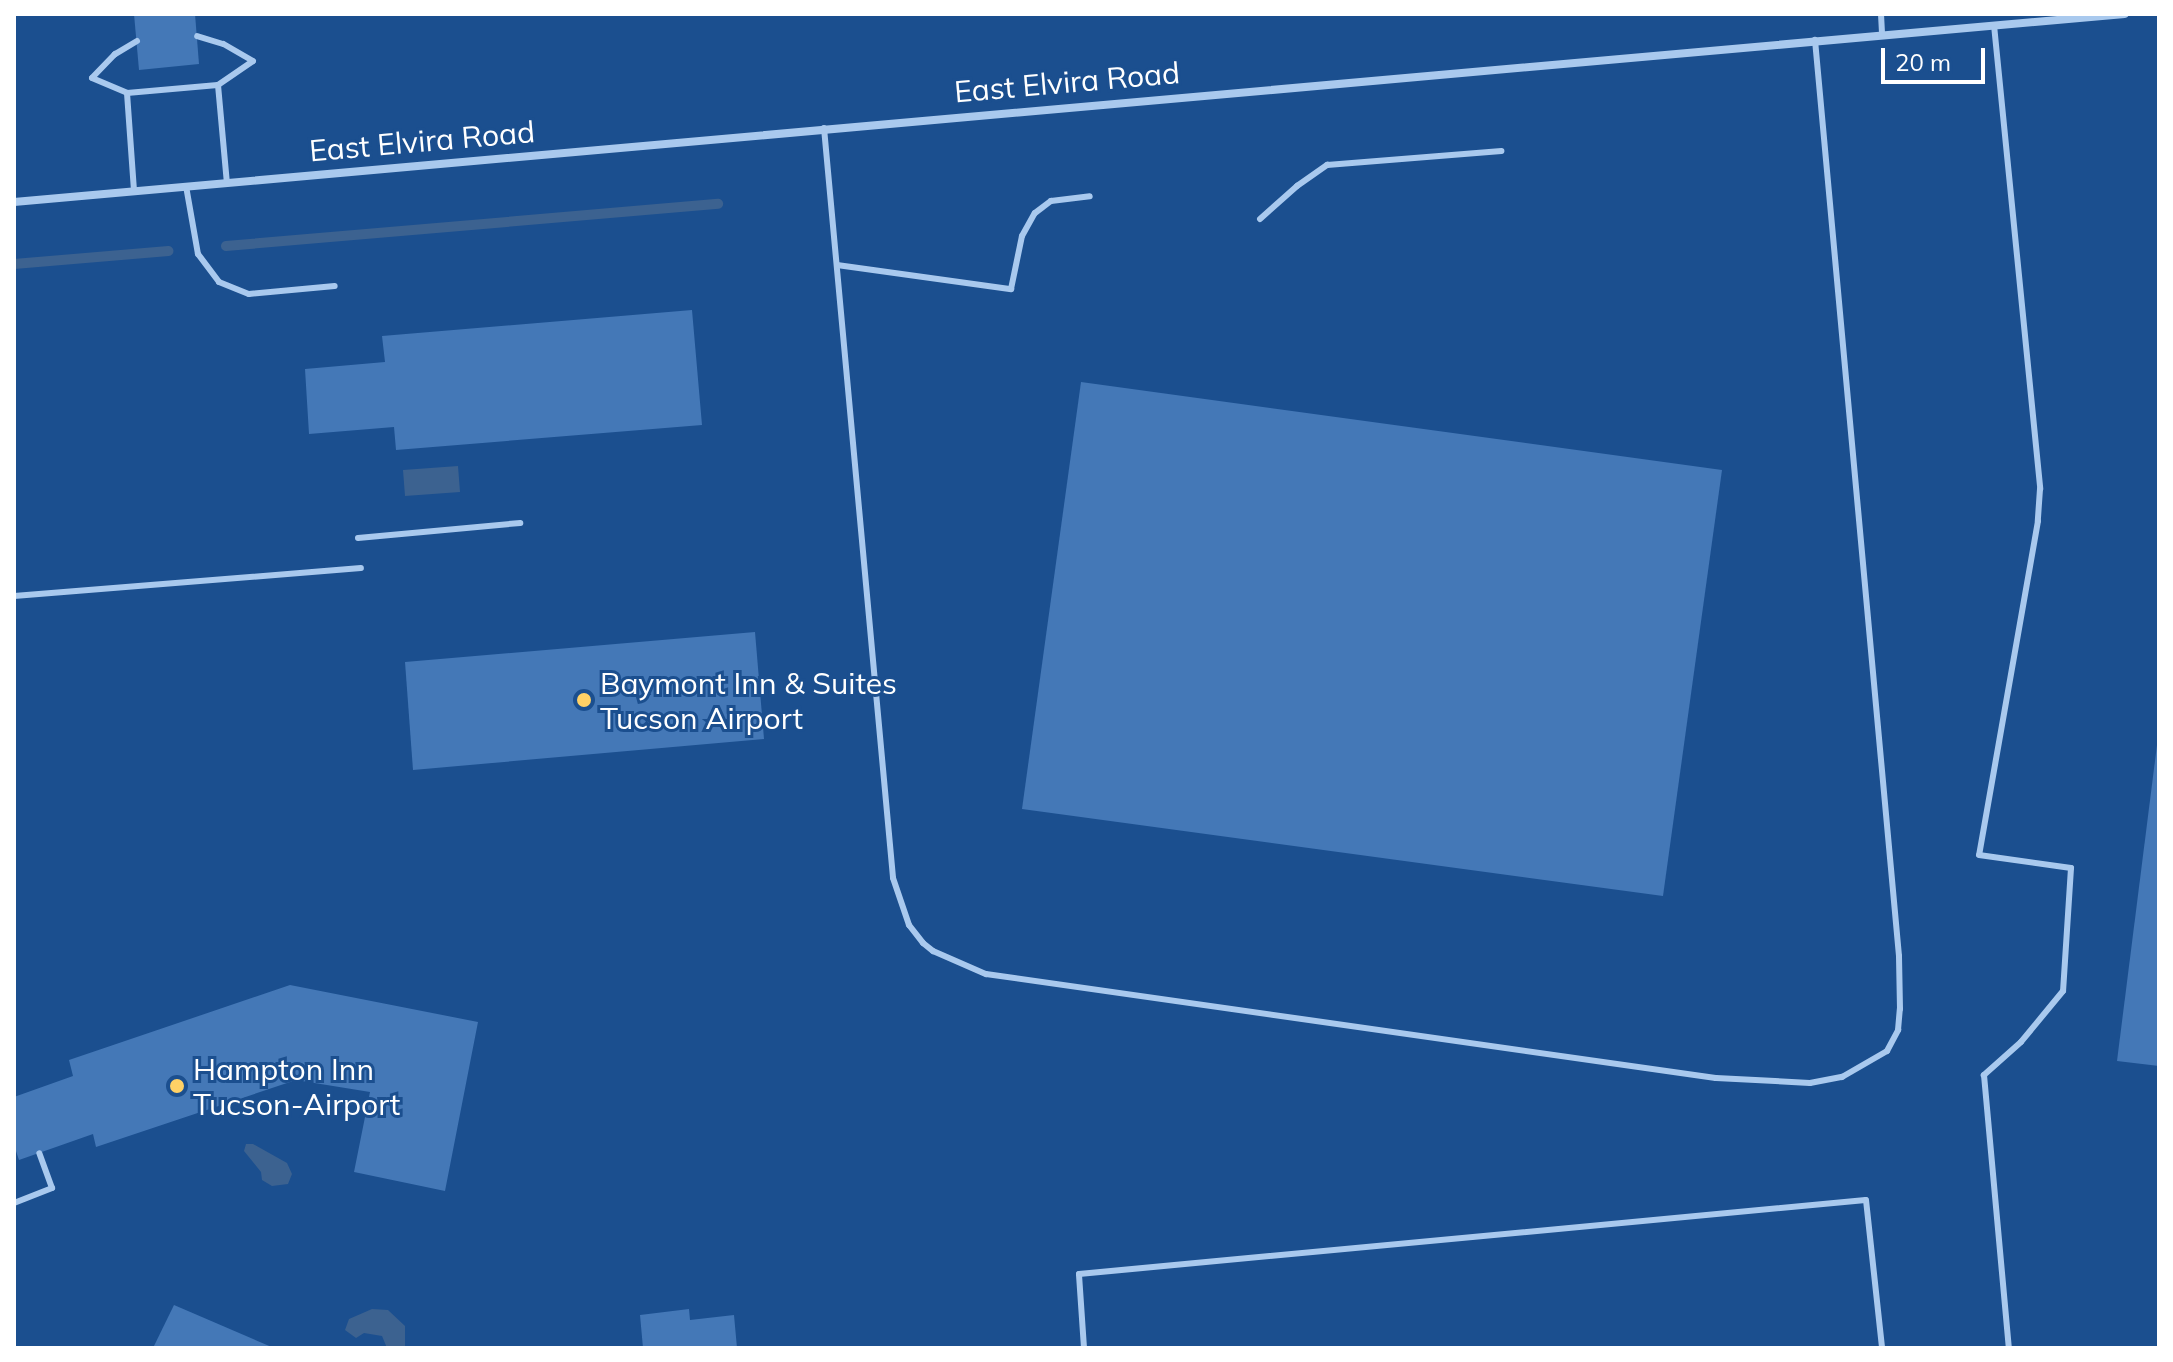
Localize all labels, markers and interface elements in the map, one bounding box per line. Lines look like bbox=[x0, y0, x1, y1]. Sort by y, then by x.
scale bar bbox=[1885, 32, 1989, 82]
text: 20 m bbox=[1895, 47, 1951, 77]
street label: East Elvira Road bbox=[953, 54, 1181, 110]
street label: East Elvira Road bbox=[308, 113, 536, 169]
place label: Baymont Inn & Suites Tucson Airport bbox=[600, 665, 897, 736]
marker: Baymont Inn & Suites Tucson Airport bbox=[575, 691, 593, 709]
place label: Hampton Inn Tucson-Airport bbox=[193, 1051, 400, 1122]
marker: Hampton Inn Tucson-Airport bbox=[168, 1077, 186, 1095]

